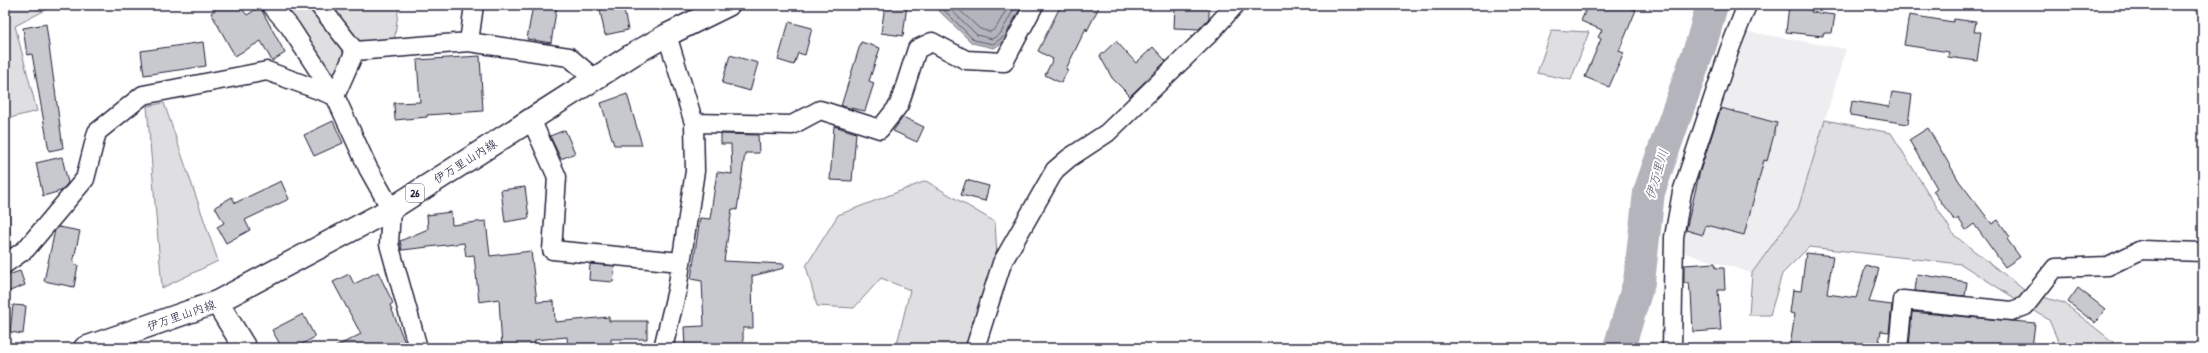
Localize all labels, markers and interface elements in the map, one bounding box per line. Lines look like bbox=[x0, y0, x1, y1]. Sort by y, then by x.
street label: 伊万里山内線 bbox=[430, 135, 500, 187]
water label: 伊万里川 bbox=[1640, 147, 1672, 201]
road number: 26 bbox=[406, 184, 424, 202]
street label: 伊万里山内線 bbox=[144, 295, 218, 335]

